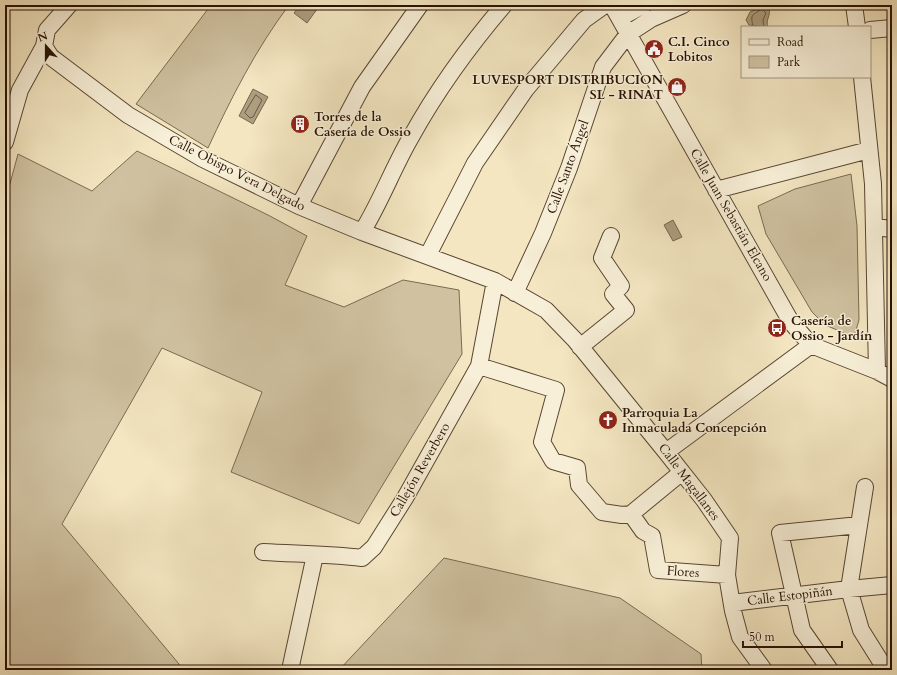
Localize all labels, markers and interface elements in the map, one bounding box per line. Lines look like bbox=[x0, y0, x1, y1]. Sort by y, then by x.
north arrow bbox=[26, 26, 66, 66]
legend bbox=[741, 26, 871, 78]
text: N bbox=[35, 28, 50, 46]
place label: C.I. Cinco Lobitos bbox=[668, 33, 730, 66]
text: Road bbox=[777, 34, 804, 50]
public building icon: C.I. Cinco Lobitos bbox=[643, 38, 665, 60]
text: Park bbox=[777, 54, 801, 70]
place label: LUVESPORT DISTRIBUCION SL - RINAT bbox=[472, 71, 664, 104]
shop icon: LUVESPORT DISTRIBUCION SL - RINAT bbox=[666, 76, 688, 98]
place label: Torres de la Casería de Ossio bbox=[314, 108, 411, 141]
building icon: Torres de la Casería de Ossio bbox=[289, 113, 311, 135]
street label: Calle Santo Ángel bbox=[543, 117, 594, 217]
street label: Calle Obispo Vera Delgado bbox=[166, 131, 308, 215]
street label: Calle Juan Sebastián Elcano bbox=[686, 145, 776, 285]
place label: Casería de Ossio - Jardín bbox=[791, 312, 873, 345]
bus stop icon: Casería de Ossio - Jardín bbox=[766, 317, 788, 339]
place label: Parroquia La Inmaculada Concepción bbox=[622, 404, 768, 437]
church icon: Parroquia La Inmaculada Concepción bbox=[597, 409, 619, 431]
street label: Callejón Reverbero bbox=[386, 419, 454, 521]
street label: Calle Magallanes bbox=[654, 440, 724, 524]
street label: Flores bbox=[666, 562, 700, 582]
street label: Calle Estopiñán bbox=[746, 582, 834, 610]
scale bar bbox=[743, 623, 842, 649]
text: 50 m bbox=[749, 629, 776, 645]

